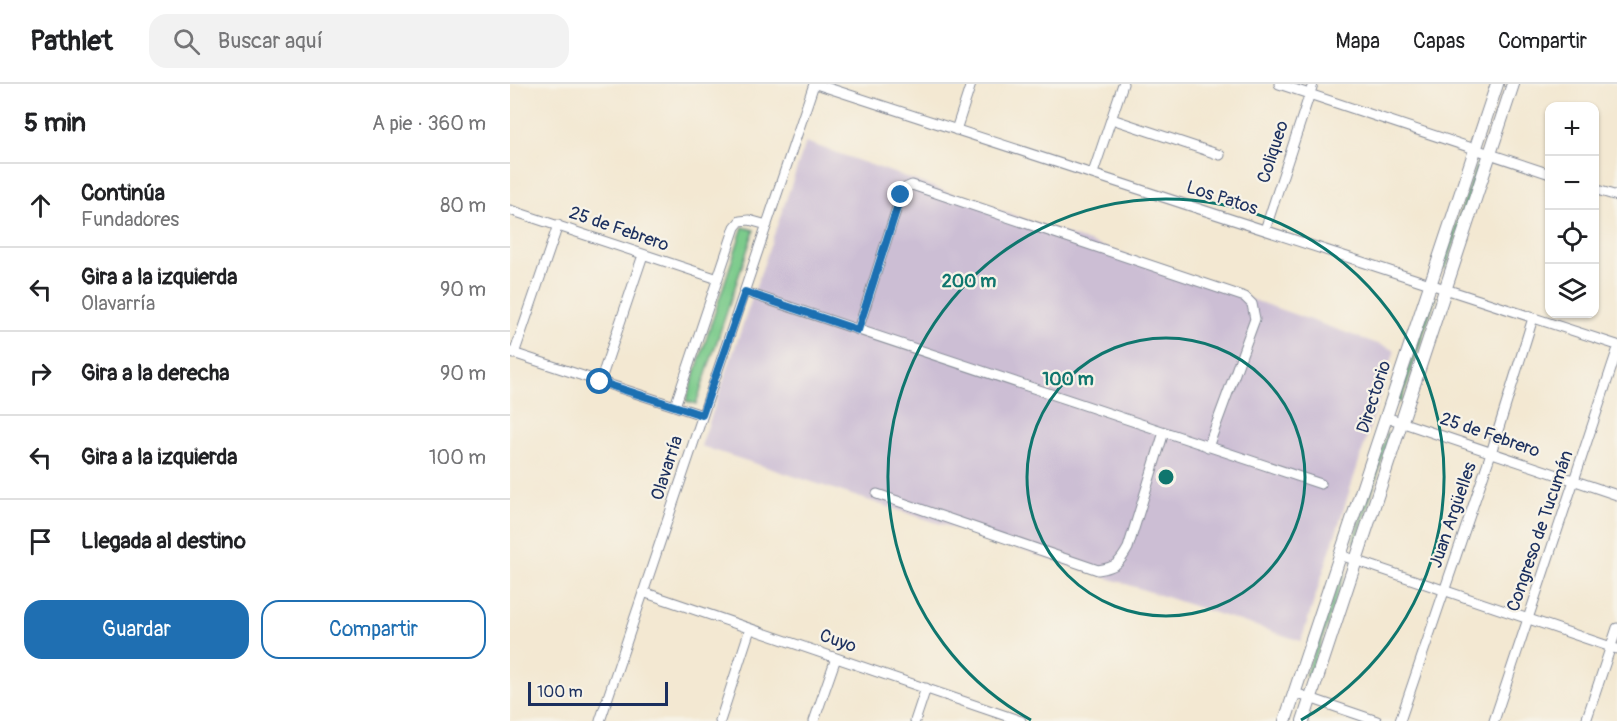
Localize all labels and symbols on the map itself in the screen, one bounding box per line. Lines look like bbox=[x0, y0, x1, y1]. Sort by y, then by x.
street label: Coliqueo bbox=[1252, 118, 1294, 186]
street label: Los Patos bbox=[1183, 176, 1261, 220]
route end bbox=[887, 181, 913, 207]
street label: 25 de Febrero bbox=[566, 201, 672, 257]
text: 200 m bbox=[942, 270, 996, 293]
street label: Directorio bbox=[1352, 358, 1397, 436]
route start bbox=[586, 368, 612, 394]
text: 100 m bbox=[1042, 368, 1094, 391]
street label: 25 de Febrero bbox=[1437, 407, 1543, 463]
street label: Olavarría bbox=[646, 433, 688, 503]
street label: Congreso de Tucumán bbox=[1502, 447, 1578, 615]
street label: Juan Argüelles bbox=[1424, 459, 1482, 571]
centre of rings bbox=[1156, 467, 1176, 487]
street label: Cuyo bbox=[817, 624, 860, 658]
scale bar bbox=[528, 679, 668, 706]

